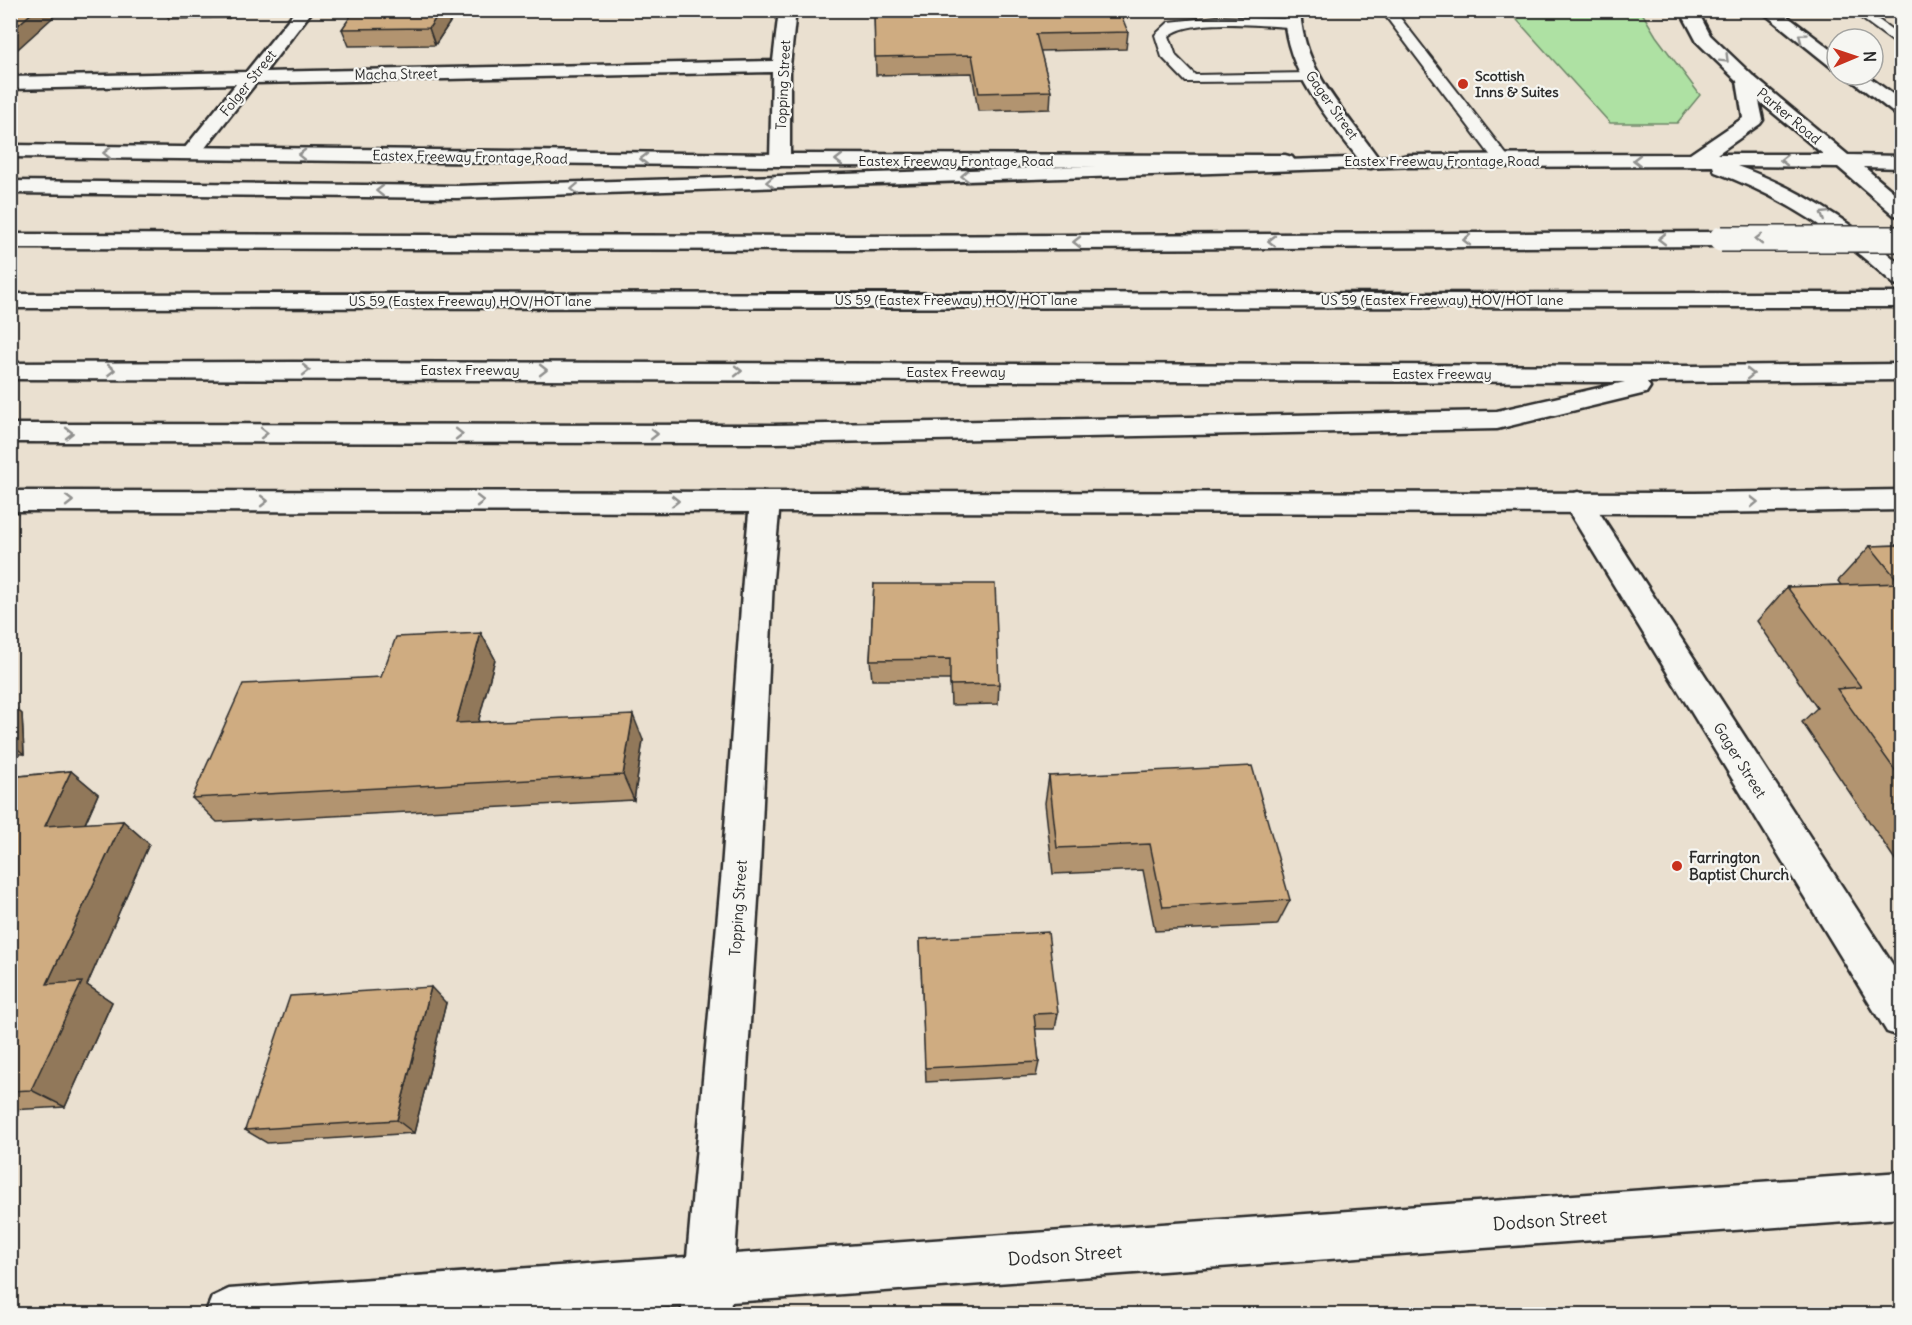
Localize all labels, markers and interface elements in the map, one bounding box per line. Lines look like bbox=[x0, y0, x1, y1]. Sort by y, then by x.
north arrow bbox=[1825, 27, 1885, 87]
one-way arrow bbox=[1798, 33, 1809, 44]
street label: Topping Street bbox=[772, 39, 794, 130]
street label: Folger Street bbox=[216, 46, 280, 120]
text: N bbox=[1860, 51, 1880, 62]
one-way arrow bbox=[1718, 52, 1728, 63]
street label: Macha Street bbox=[354, 64, 438, 84]
street label: Gager Street bbox=[1302, 67, 1362, 143]
place label: Scottish Inns & Suites bbox=[1475, 67, 1559, 101]
marker: Scottish Inns & Suites bbox=[1456, 77, 1470, 91]
street label: Parker Road bbox=[1753, 84, 1825, 148]
street label: Eastex Freeway Frontage Road bbox=[372, 146, 568, 168]
one-way arrow bbox=[102, 147, 111, 159]
one-way arrow bbox=[297, 149, 306, 161]
street label: Eastex Freeway Frontage Road bbox=[858, 152, 1054, 170]
street label: Eastex Freeway Frontage Road bbox=[1344, 152, 1540, 170]
one-way arrow bbox=[639, 153, 648, 165]
one-way arrow bbox=[834, 154, 843, 166]
one-way arrow bbox=[1632, 154, 1641, 166]
one-way arrow bbox=[1780, 154, 1789, 166]
one-way arrow bbox=[960, 170, 969, 183]
one-way arrow bbox=[766, 176, 775, 189]
one-way arrow bbox=[571, 182, 580, 195]
one-way arrow bbox=[376, 185, 385, 198]
one-way arrow bbox=[1820, 211, 1830, 223]
one-way arrow bbox=[1658, 233, 1667, 245]
one-way arrow bbox=[1755, 233, 1764, 245]
one-way arrow bbox=[1463, 234, 1472, 246]
one-way arrow bbox=[1268, 235, 1277, 247]
one-way arrow bbox=[1073, 236, 1082, 248]
street label: US 59 (Eastex Freeway) HOV/HOT lane bbox=[834, 291, 1078, 309]
street label: US 59 (Eastex Freeway) HOV/HOT lane bbox=[1320, 291, 1564, 309]
street label: US 59 (Eastex Freeway) HOV/HOT lane bbox=[348, 292, 592, 310]
street label: Eastex Freeway bbox=[420, 361, 520, 379]
street label: Eastex Freeway bbox=[906, 363, 1006, 381]
one-way arrow bbox=[106, 364, 115, 376]
one-way arrow bbox=[301, 364, 310, 376]
one-way arrow bbox=[538, 364, 547, 377]
one-way arrow bbox=[733, 365, 742, 377]
street label: Eastex Freeway bbox=[1392, 365, 1492, 383]
one-way arrow bbox=[1745, 368, 1754, 380]
one-way arrow bbox=[64, 427, 73, 439]
one-way arrow bbox=[259, 427, 268, 439]
one-way arrow bbox=[454, 428, 463, 440]
one-way arrow bbox=[649, 428, 658, 440]
one-way arrow bbox=[64, 495, 73, 507]
one-way arrow bbox=[259, 495, 268, 507]
one-way arrow bbox=[475, 495, 484, 507]
one-way arrow bbox=[670, 495, 679, 507]
one-way arrow bbox=[1749, 496, 1758, 508]
street label: Gager Street bbox=[1709, 719, 1771, 801]
place label: Farrington Baptist Church bbox=[1689, 848, 1790, 885]
street label: Topping Street bbox=[725, 859, 751, 957]
marker: Farrington Baptist Church bbox=[1670, 859, 1684, 873]
street label: Dodson Street bbox=[1492, 1205, 1608, 1235]
street label: Dodson Street bbox=[1007, 1240, 1123, 1270]

